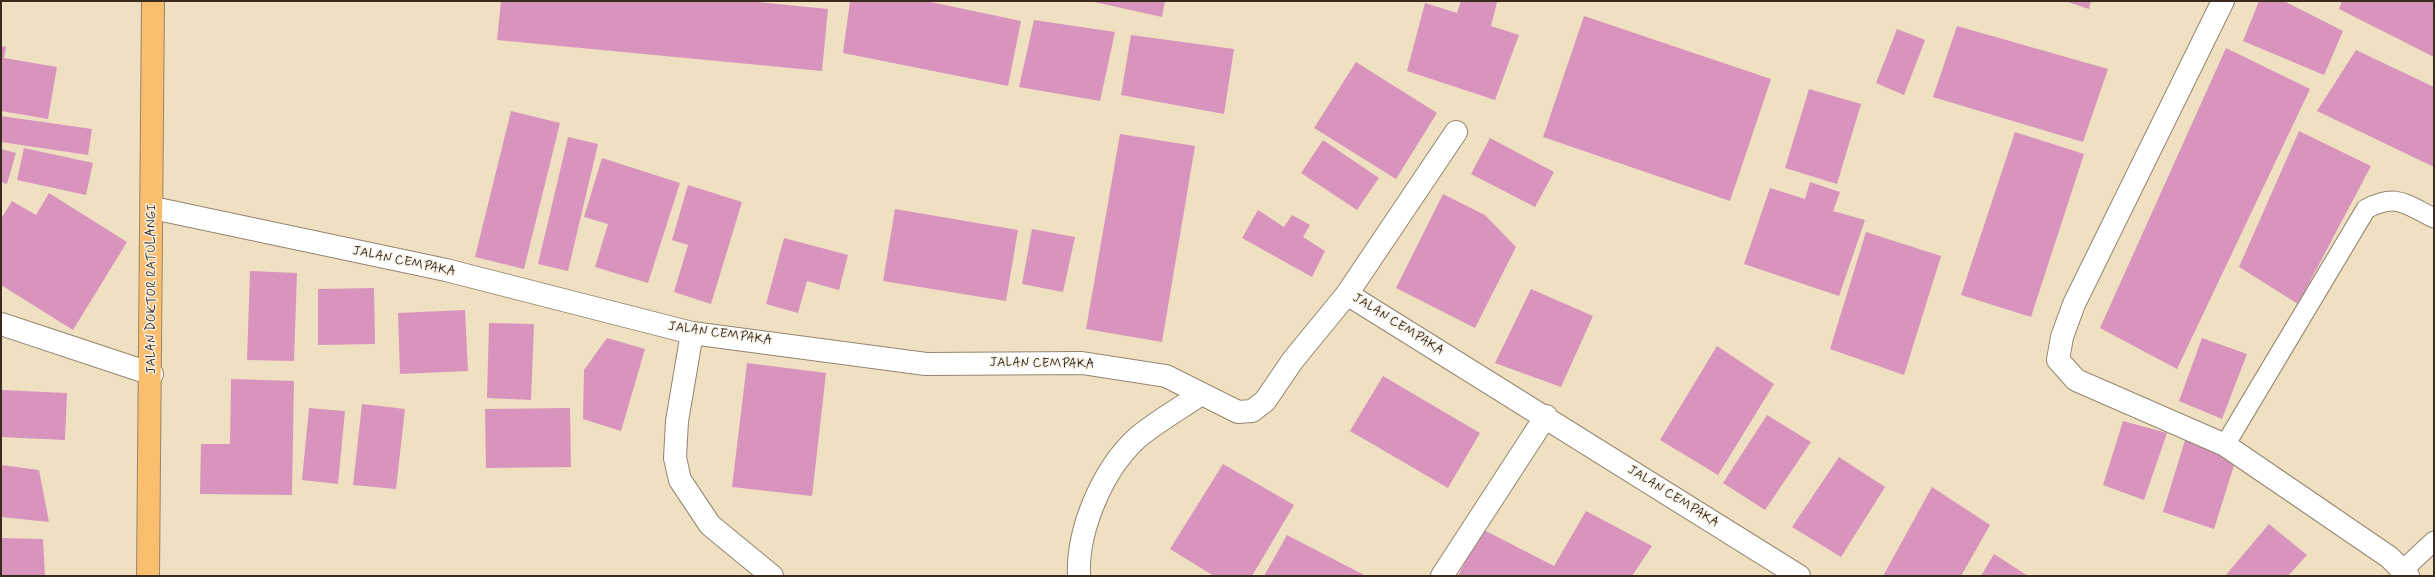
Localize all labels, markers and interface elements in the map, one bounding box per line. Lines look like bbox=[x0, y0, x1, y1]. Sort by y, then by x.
street label: JALAN DOKTOR RATULANGI bbox=[144, 204, 160, 374]
street label: JALAN CEMPAKA bbox=[351, 243, 457, 281]
street label: JALAN CEMPAKA bbox=[1349, 291, 1447, 359]
street label: JALAN CEMPAKA bbox=[667, 319, 773, 349]
street label: JALAN CEMPAKA bbox=[989, 355, 1095, 373]
street label: JALAN CEMPAKA bbox=[1624, 463, 1722, 531]

